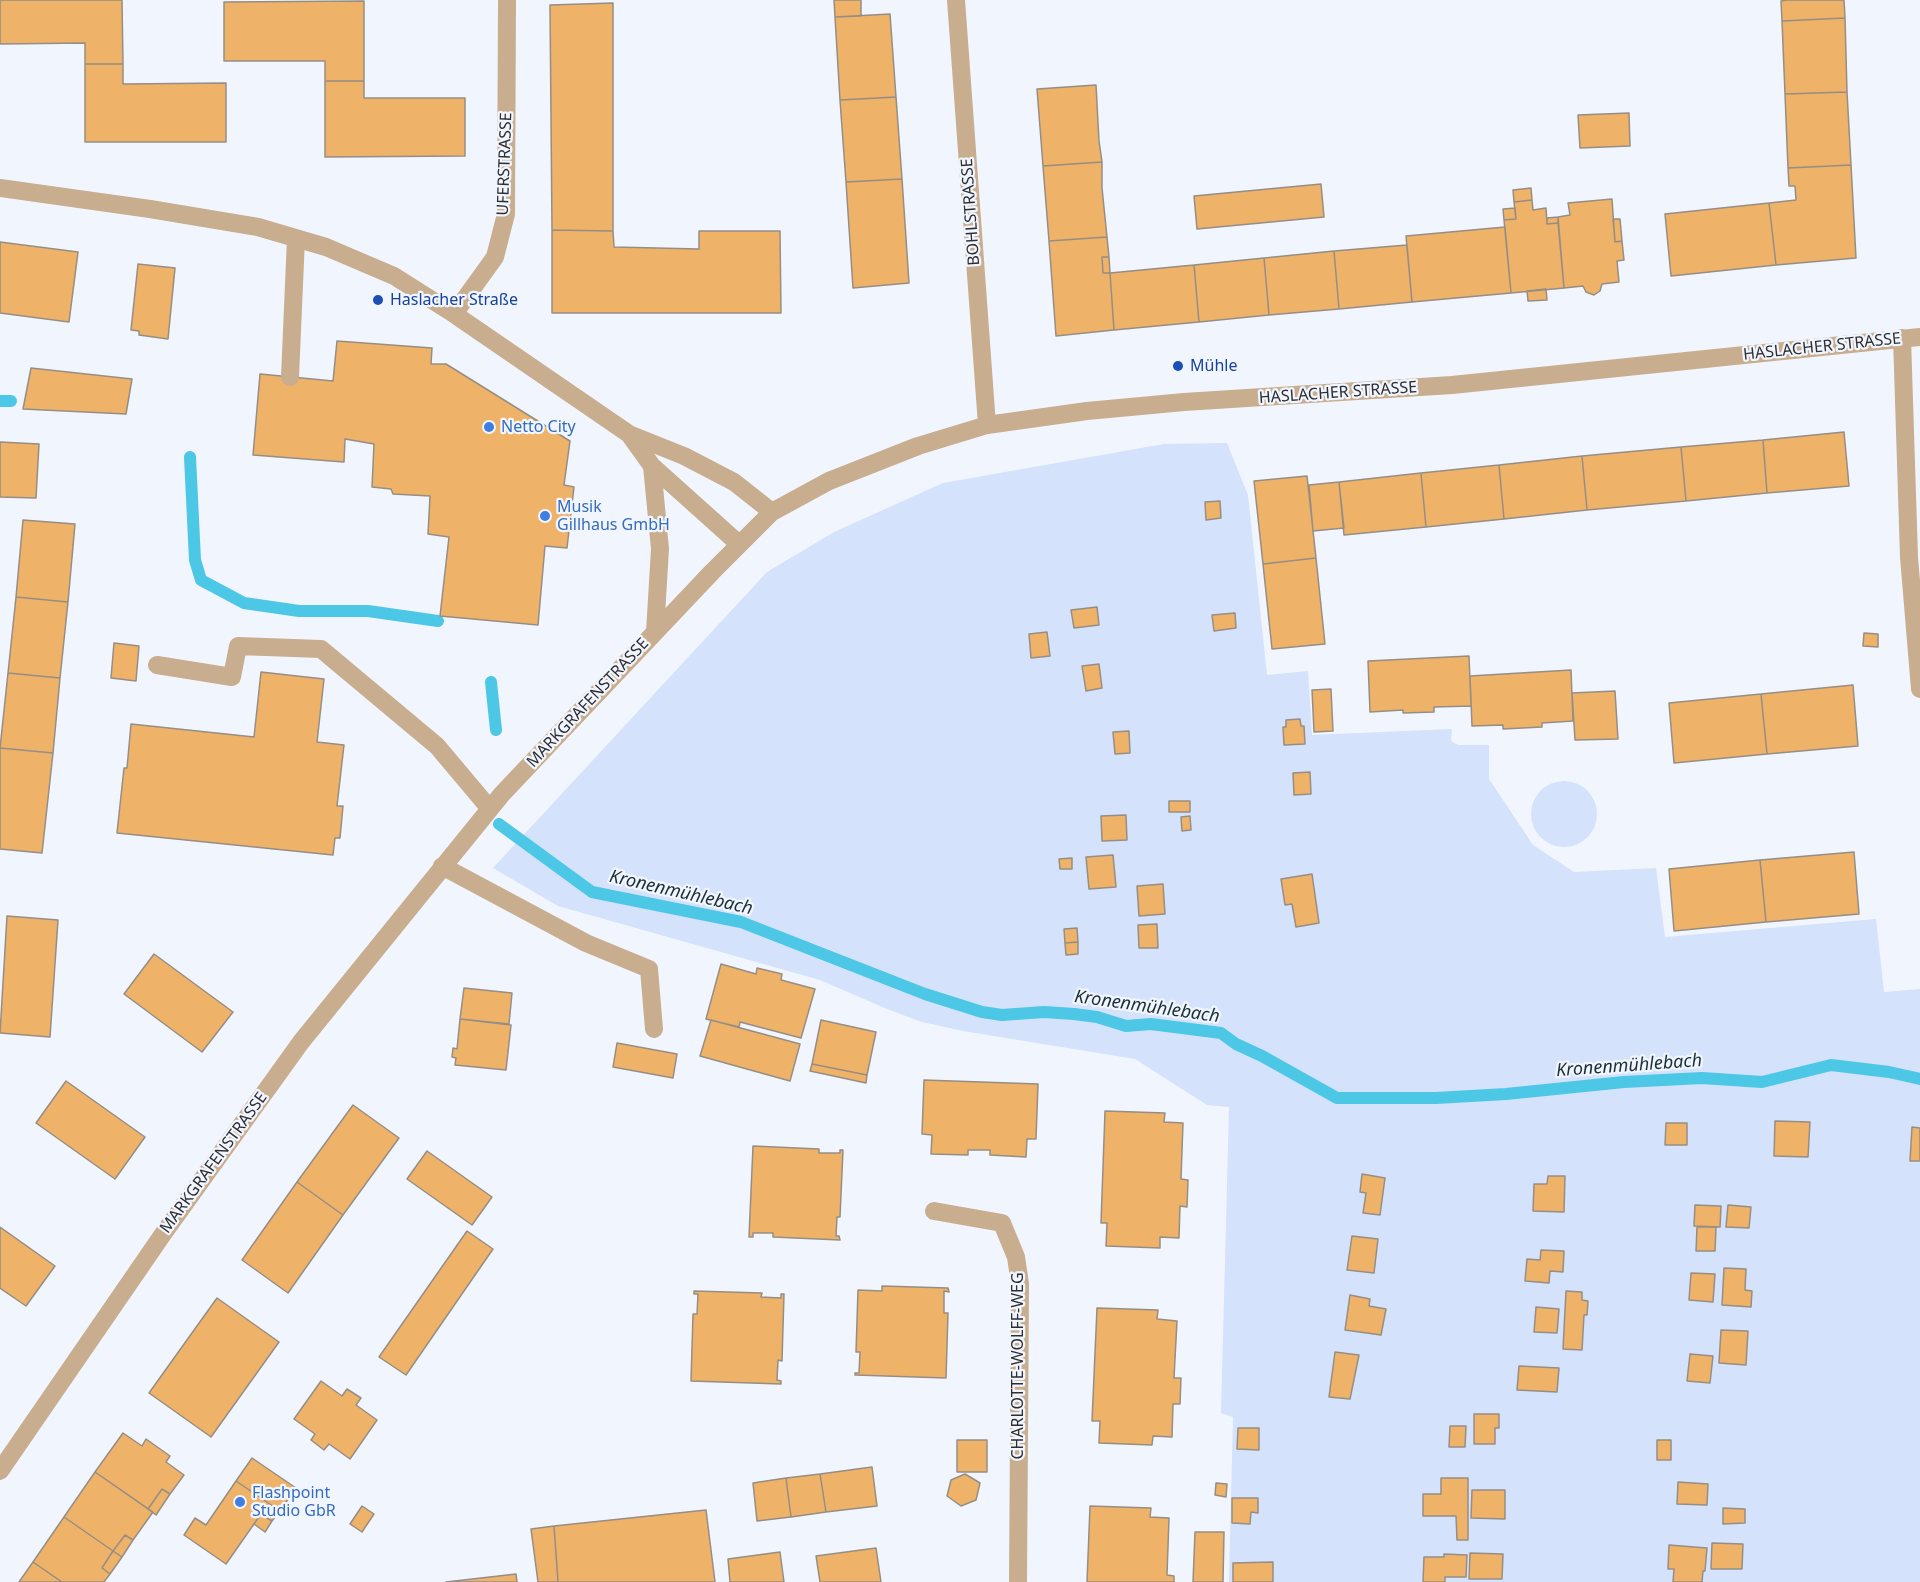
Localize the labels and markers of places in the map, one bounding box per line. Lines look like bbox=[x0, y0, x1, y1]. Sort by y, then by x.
place label: Haslacher Straße bbox=[390, 290, 518, 310]
marker: Haslacher Straße bbox=[371, 293, 385, 307]
place label: Mühle bbox=[1190, 356, 1237, 376]
marker: Mühle bbox=[1171, 359, 1185, 373]
place label: Netto City bbox=[501, 417, 576, 437]
marker: Netto City bbox=[482, 420, 496, 434]
place label: Musik Gillhaus GmbH bbox=[557, 497, 670, 535]
marker: Musik Gillhaus GmbH bbox=[538, 509, 552, 523]
place label: Flashpoint Studio GbR bbox=[252, 1483, 336, 1521]
marker: Flashpoint Studio GbR bbox=[233, 1495, 247, 1509]

